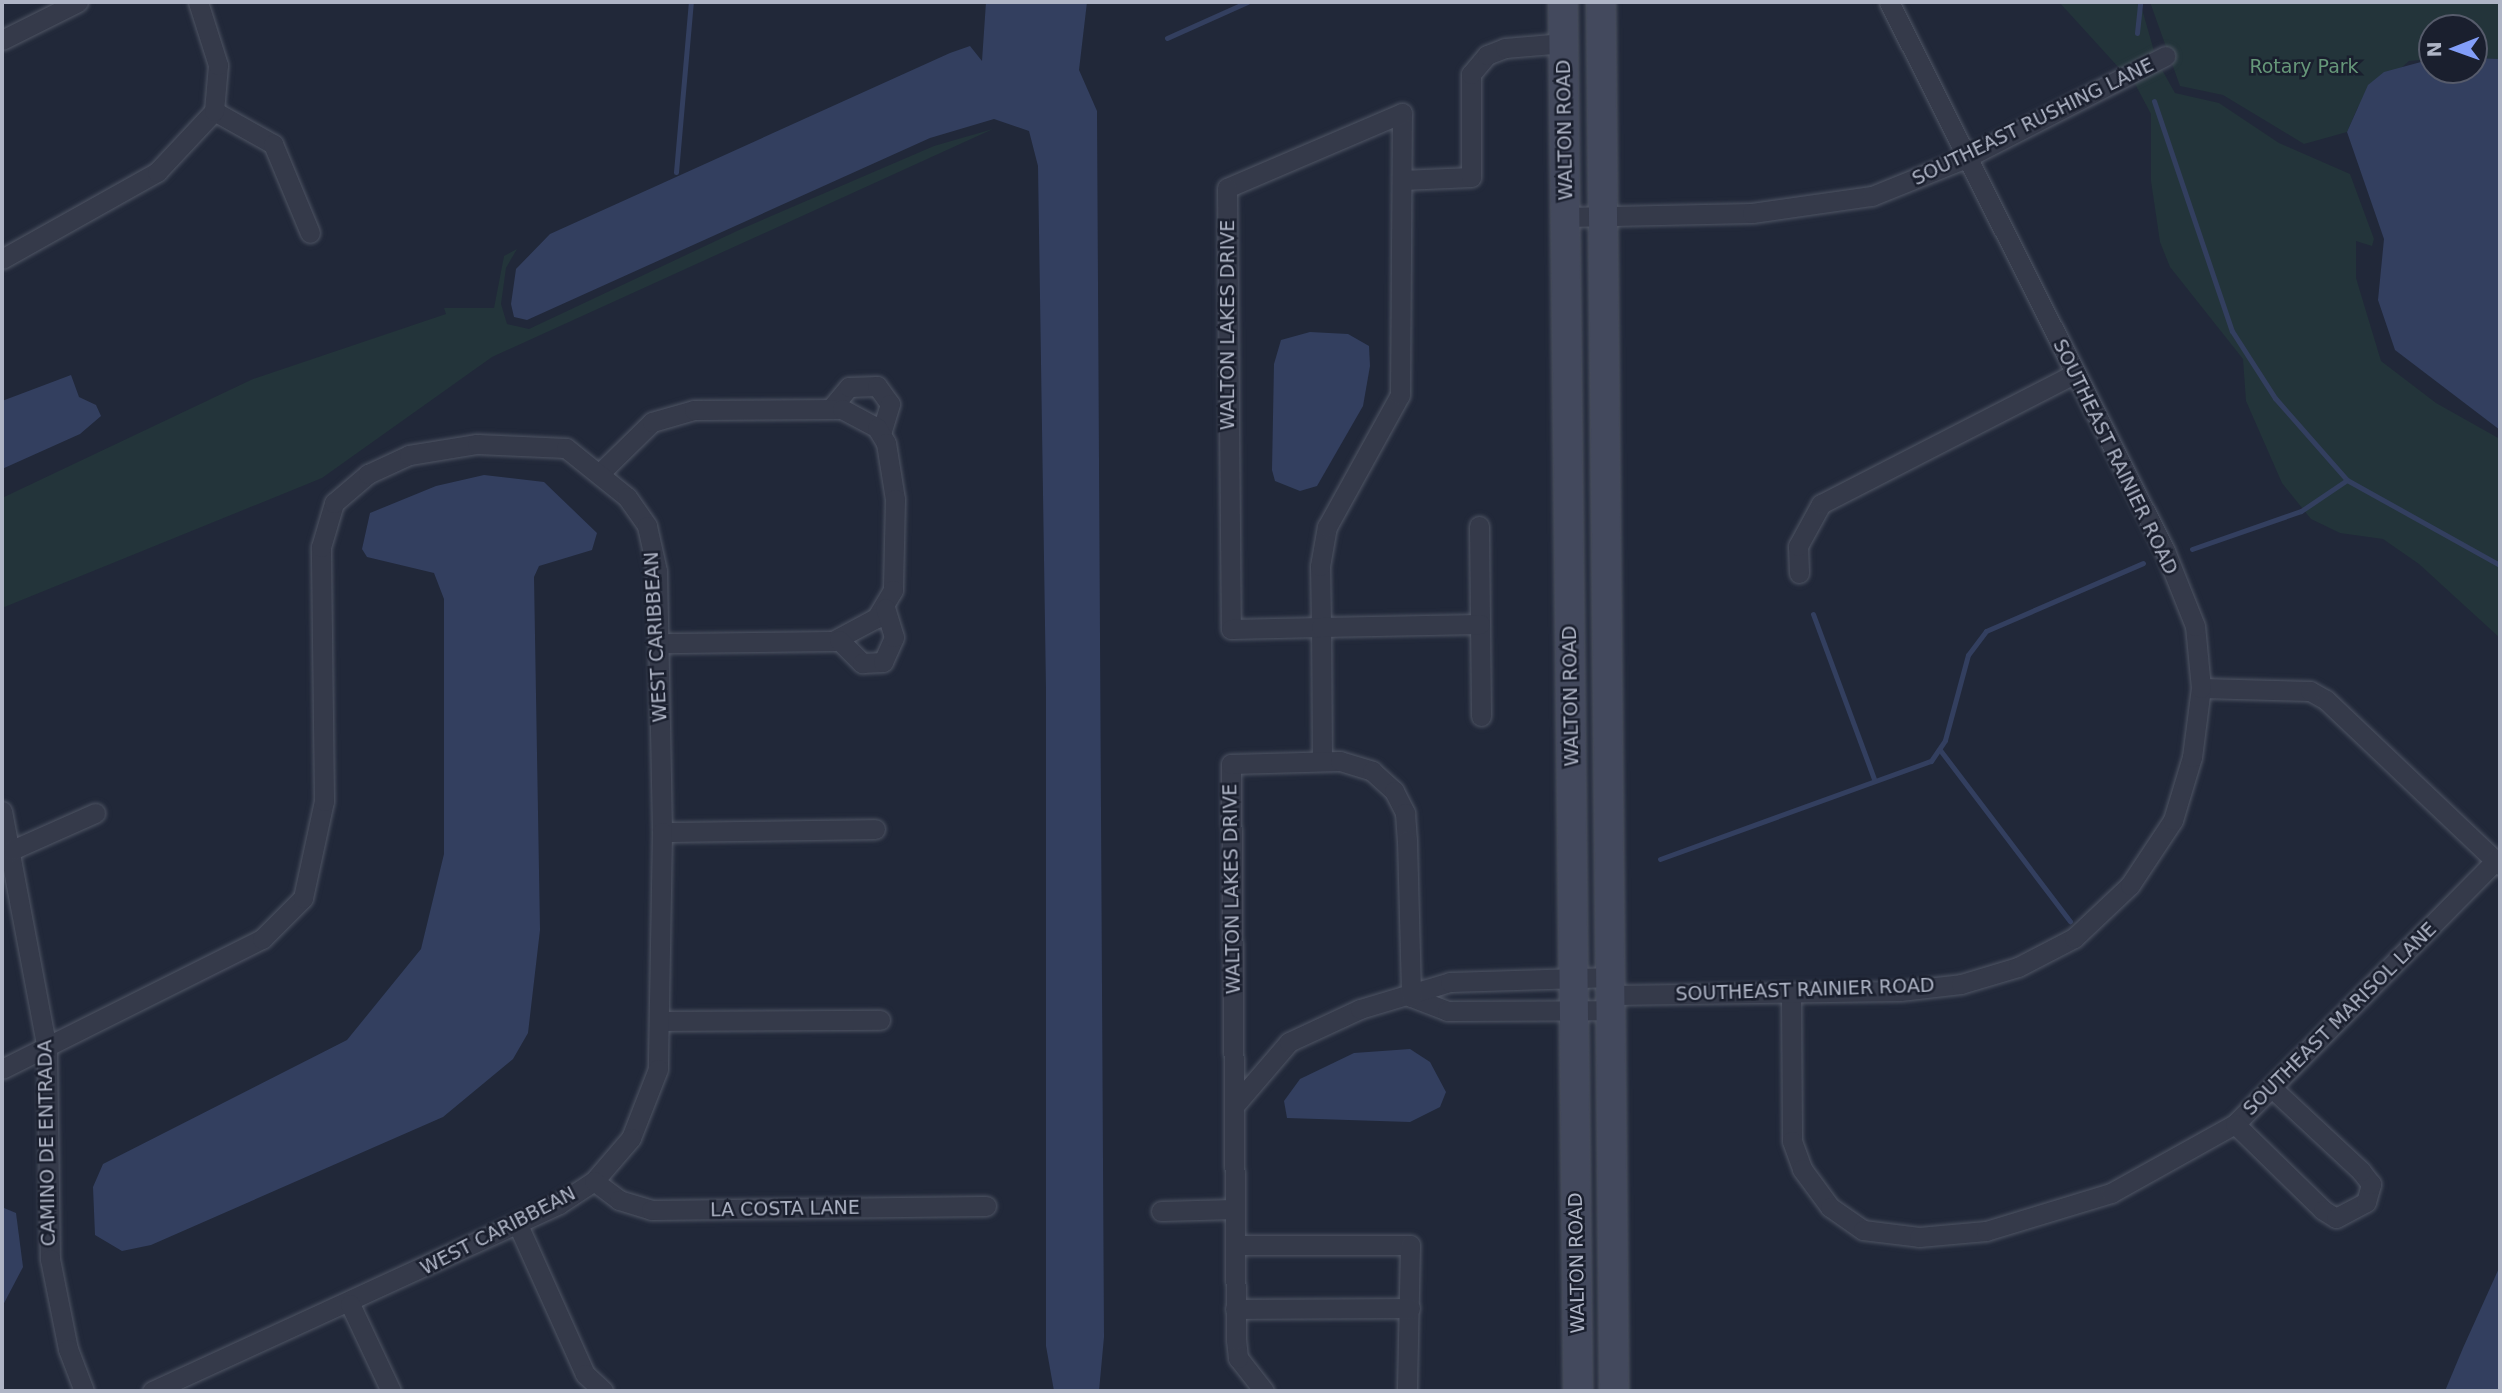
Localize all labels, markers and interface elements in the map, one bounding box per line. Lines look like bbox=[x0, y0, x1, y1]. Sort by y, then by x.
north arrow bbox=[2418, 14, 2488, 84]
text: N bbox=[2423, 41, 2445, 57]
street label: SOUTHEAST RUSHING LANE bbox=[1909, 53, 2157, 191]
park label: Rotary Park bbox=[2249, 56, 2359, 78]
street label: WALTON ROAD bbox=[1552, 59, 1578, 201]
street label: WALTON LAKES DRIVE bbox=[1217, 220, 1239, 430]
street label: SOUTHEAST RAINIER ROAD bbox=[2048, 336, 2182, 578]
street label: WEST CARIBBEAN bbox=[640, 551, 672, 723]
street label: WALTON ROAD bbox=[1558, 625, 1584, 767]
street label: WALTON LAKES DRIVE bbox=[1219, 784, 1245, 994]
street label: SOUTHEAST MARISOL LANE bbox=[2239, 918, 2441, 1120]
street label: SOUTHEAST RAINIER ROAD bbox=[1675, 974, 1935, 1006]
street label: CAMINO DE ENTRADA bbox=[34, 1039, 60, 1247]
street label: WEST CARIBBEAN bbox=[417, 1182, 579, 1280]
street label: WALTON ROAD bbox=[1564, 1192, 1590, 1334]
street label: LA COSTA LANE bbox=[710, 1196, 860, 1222]

